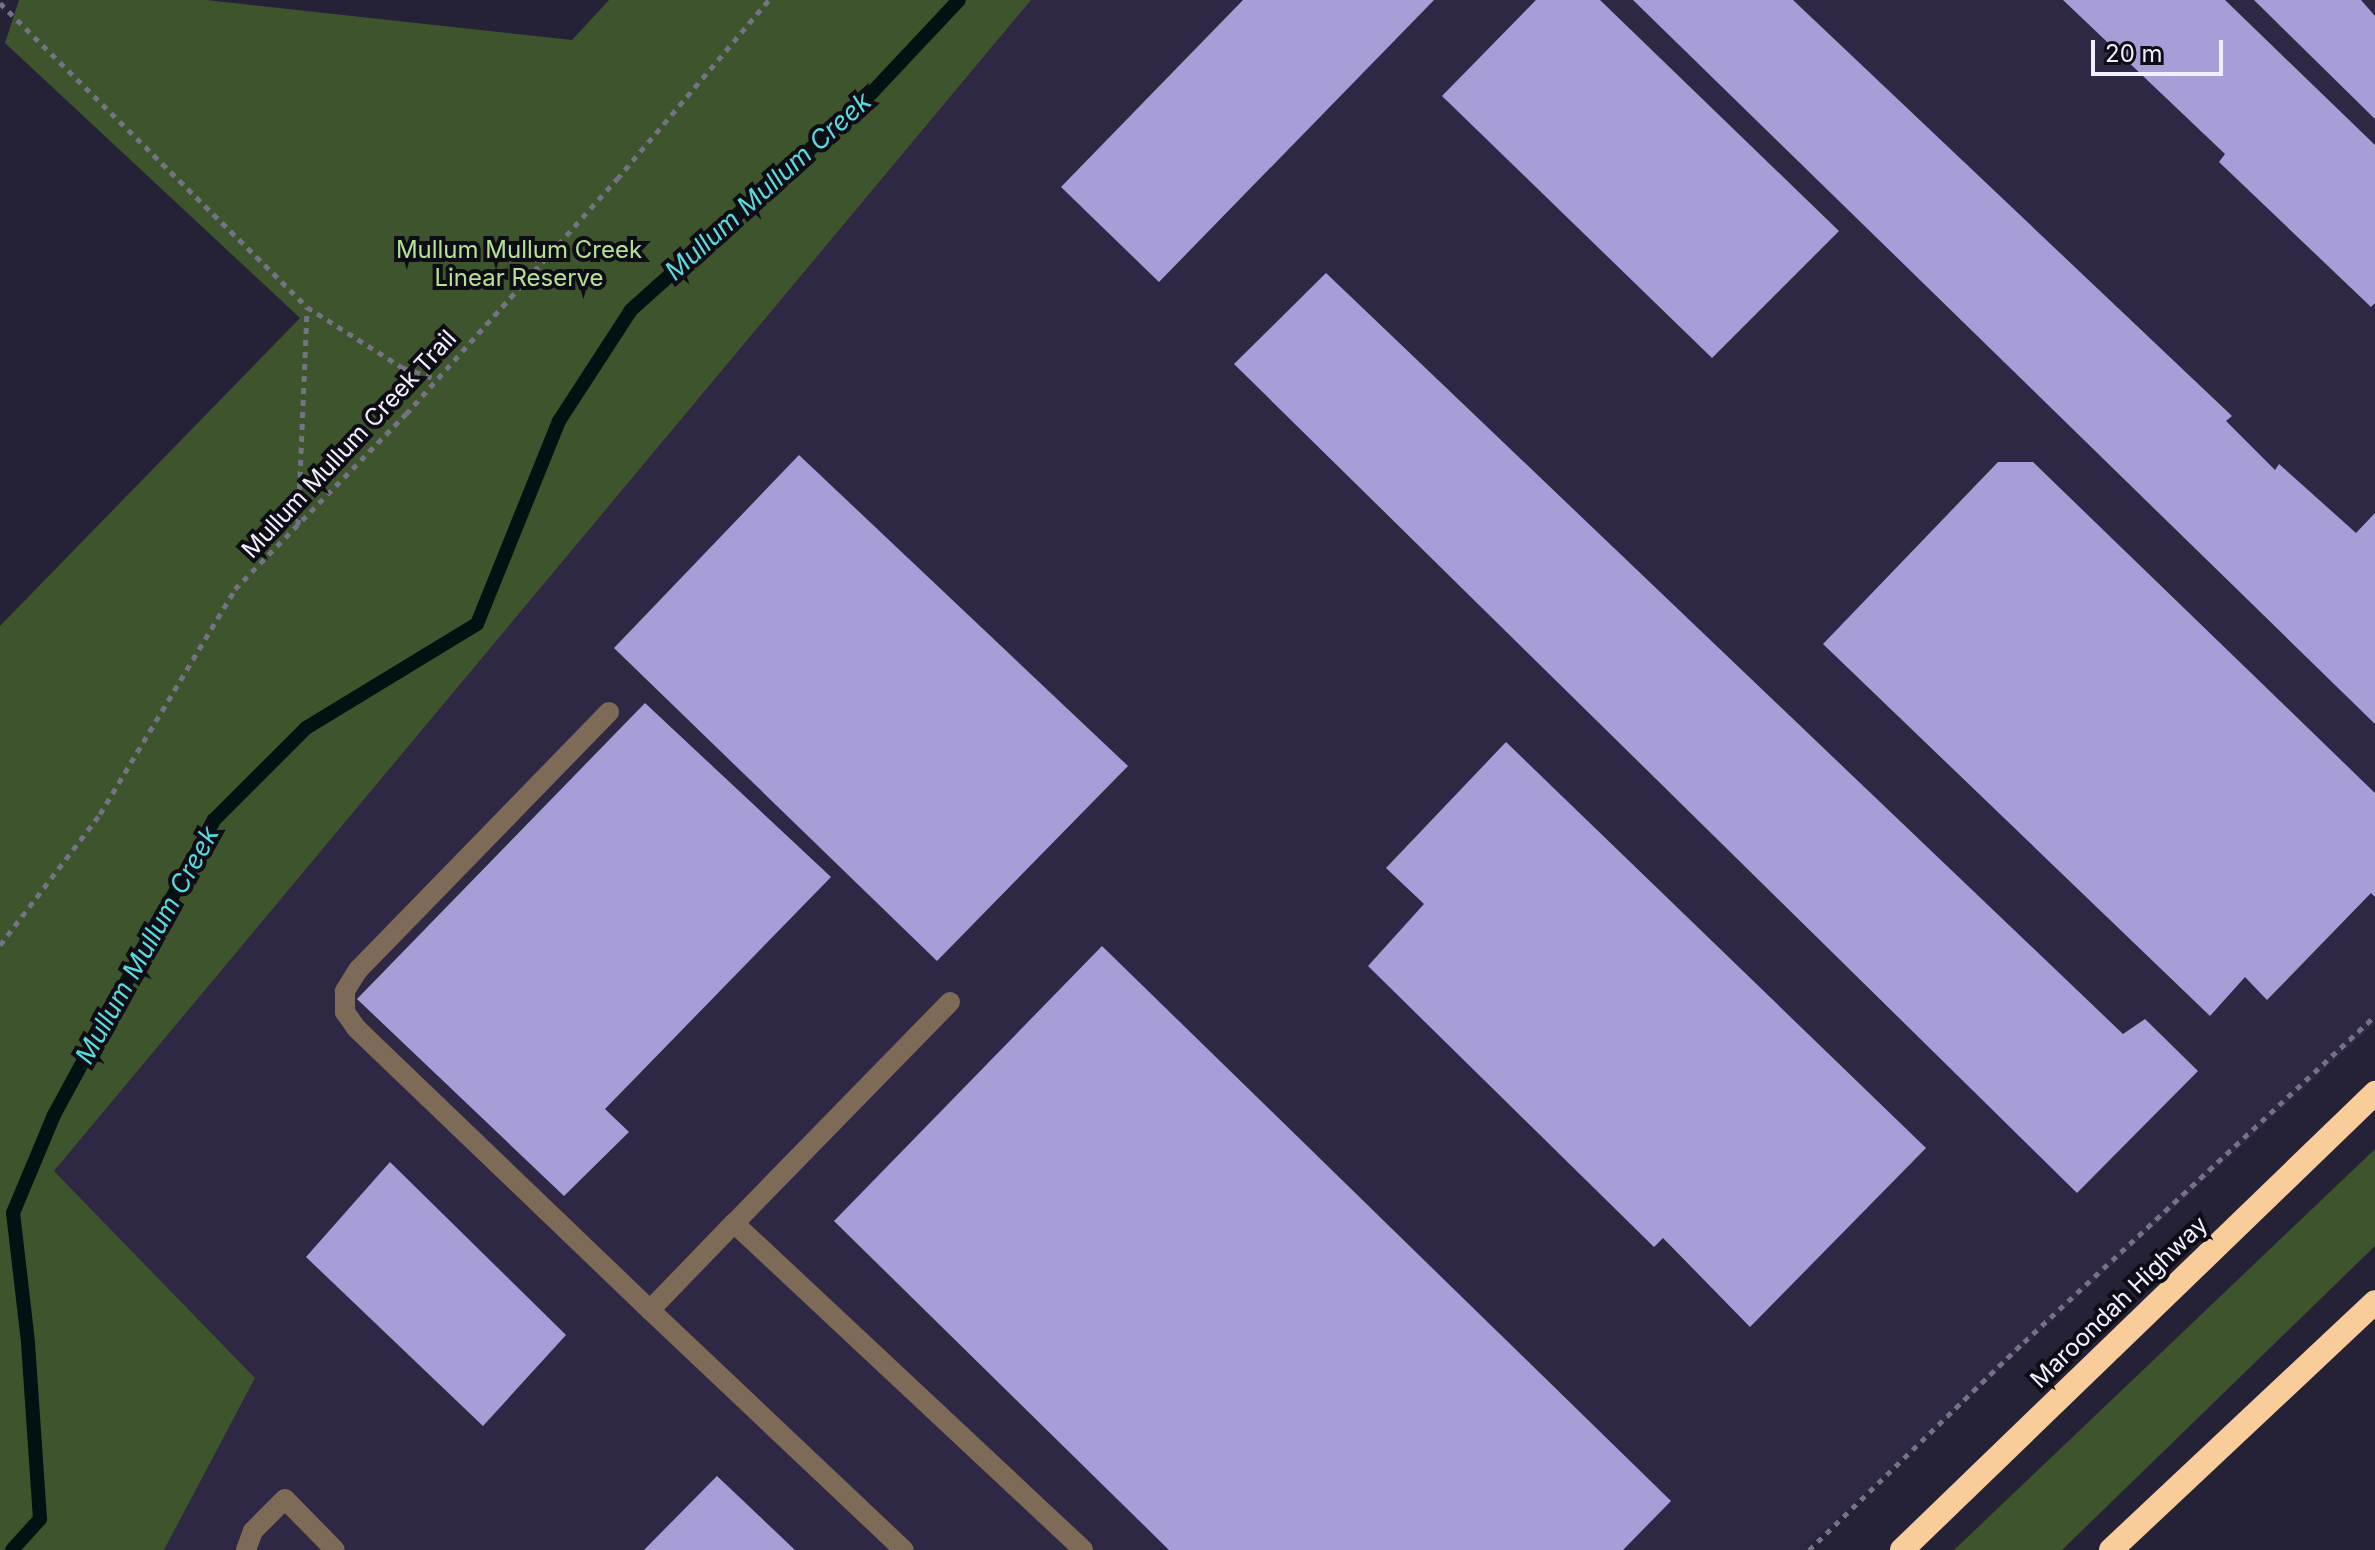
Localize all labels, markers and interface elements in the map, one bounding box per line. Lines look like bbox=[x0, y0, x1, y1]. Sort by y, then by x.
scale bar bbox=[2095, 24, 2227, 74]
text: 20 m bbox=[2105, 39, 2163, 68]
water label: Mullum Mullum Creek bbox=[659, 85, 877, 287]
park label: Mullum Mullum Creek Linear Reserve bbox=[396, 236, 642, 292]
street label: Mullum Mullum Creek Trail bbox=[236, 324, 462, 564]
water label: Mullum Mullum Creek bbox=[69, 821, 225, 1069]
street label: Maroondah Highway bbox=[2025, 1210, 2213, 1394]

